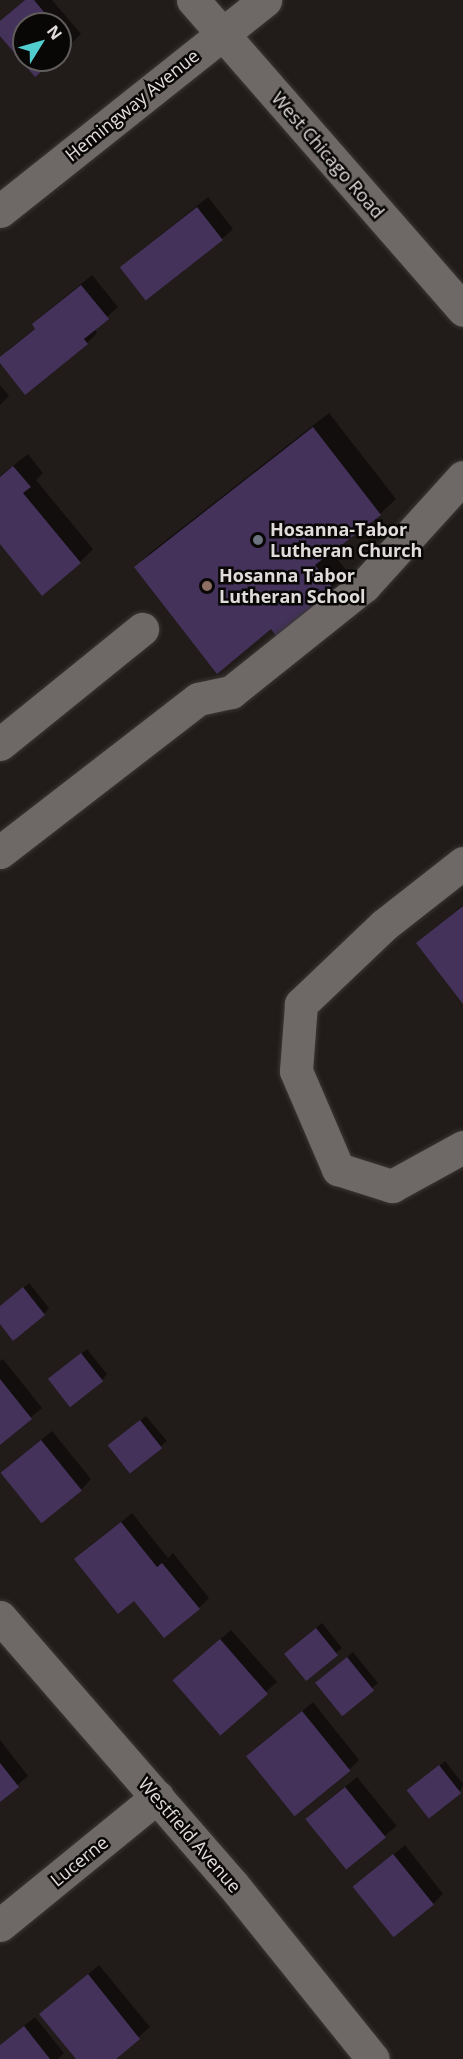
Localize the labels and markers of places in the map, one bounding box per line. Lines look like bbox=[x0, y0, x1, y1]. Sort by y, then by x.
place label: Hosanna-Tabor Lutheran Church bbox=[270, 519, 422, 562]
marker: Hosanna-Tabor Lutheran Church bbox=[251, 533, 265, 547]
place label: Hosanna Tabor Lutheran School bbox=[219, 565, 366, 608]
marker: Hosanna Tabor Lutheran School bbox=[200, 579, 214, 593]

